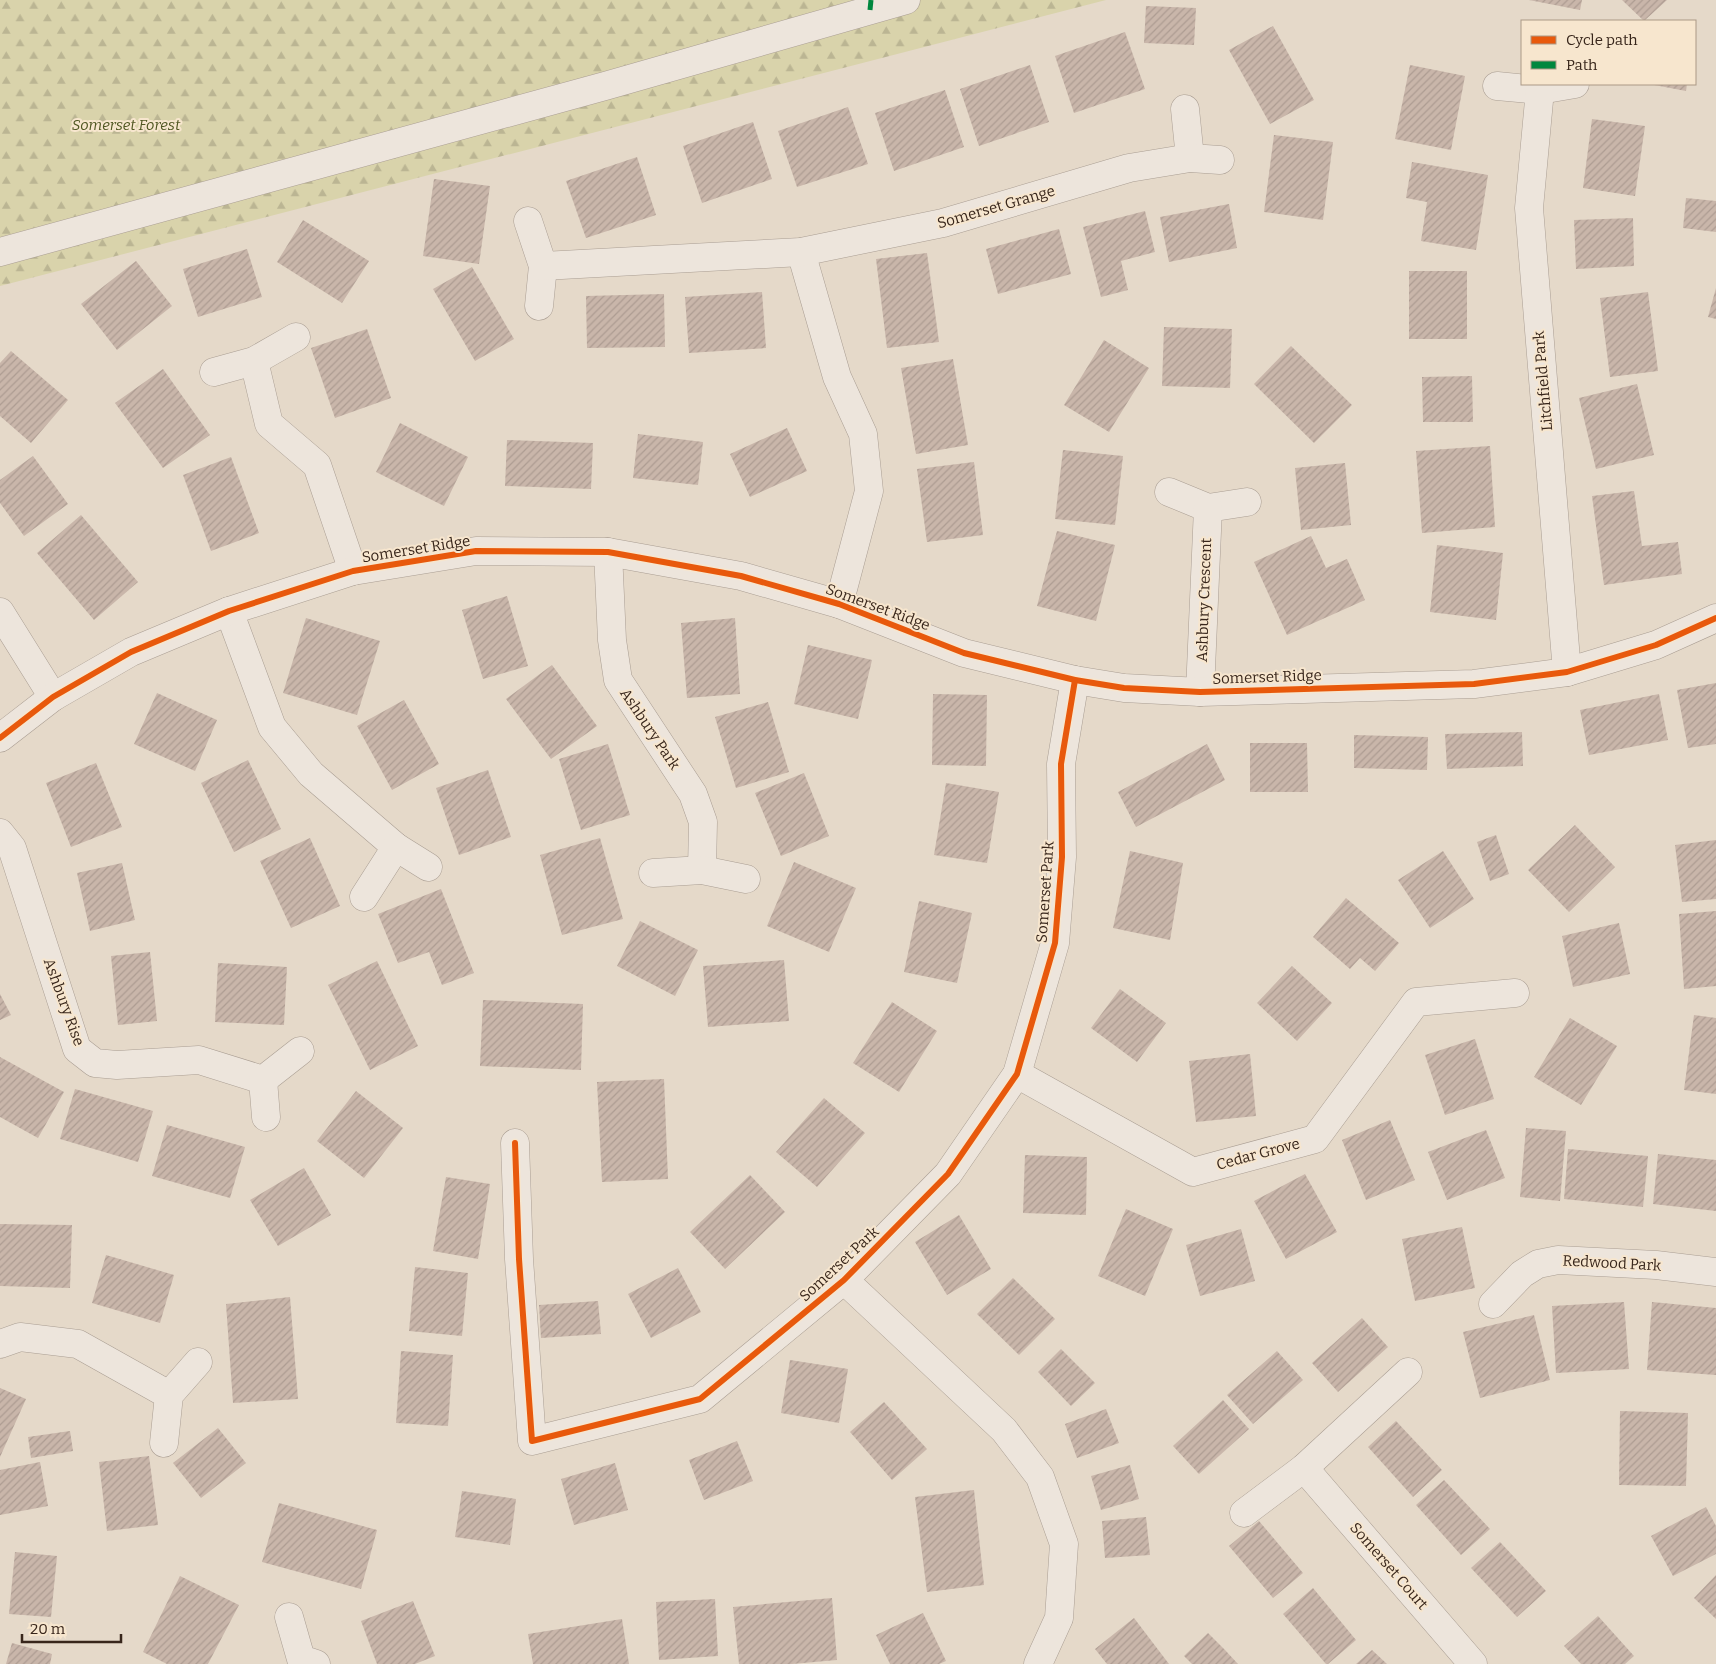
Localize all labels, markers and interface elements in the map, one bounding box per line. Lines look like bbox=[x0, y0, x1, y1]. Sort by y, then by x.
legend bbox=[1521, 20, 1696, 85]
text: Cycle path bbox=[1566, 31, 1638, 49]
text: Path bbox=[1566, 56, 1598, 74]
park label: Somerset Forest bbox=[72, 116, 181, 134]
street label: Somerset Grange bbox=[935, 182, 1057, 232]
street label: Litchfield Park bbox=[1530, 330, 1556, 432]
street label: Somerset Ridge bbox=[360, 532, 472, 566]
street label: Ashbury Crescent bbox=[1193, 537, 1215, 662]
street label: Somerset Ridge bbox=[823, 580, 933, 634]
street label: Somerset Ridge bbox=[1212, 666, 1322, 688]
street label: Ashbury Park bbox=[616, 685, 684, 774]
street label: Somerset Park bbox=[1032, 840, 1058, 943]
street label: Ashbury Rise bbox=[40, 956, 88, 1048]
street label: Cedar Grove bbox=[1214, 1134, 1302, 1174]
street label: Somerset Park bbox=[796, 1222, 883, 1305]
street label: Redwood Park bbox=[1562, 1251, 1662, 1275]
street label: Somerset Court bbox=[1346, 1519, 1432, 1614]
scale bar bbox=[22, 1612, 121, 1644]
text: 20 m bbox=[30, 1620, 66, 1638]

